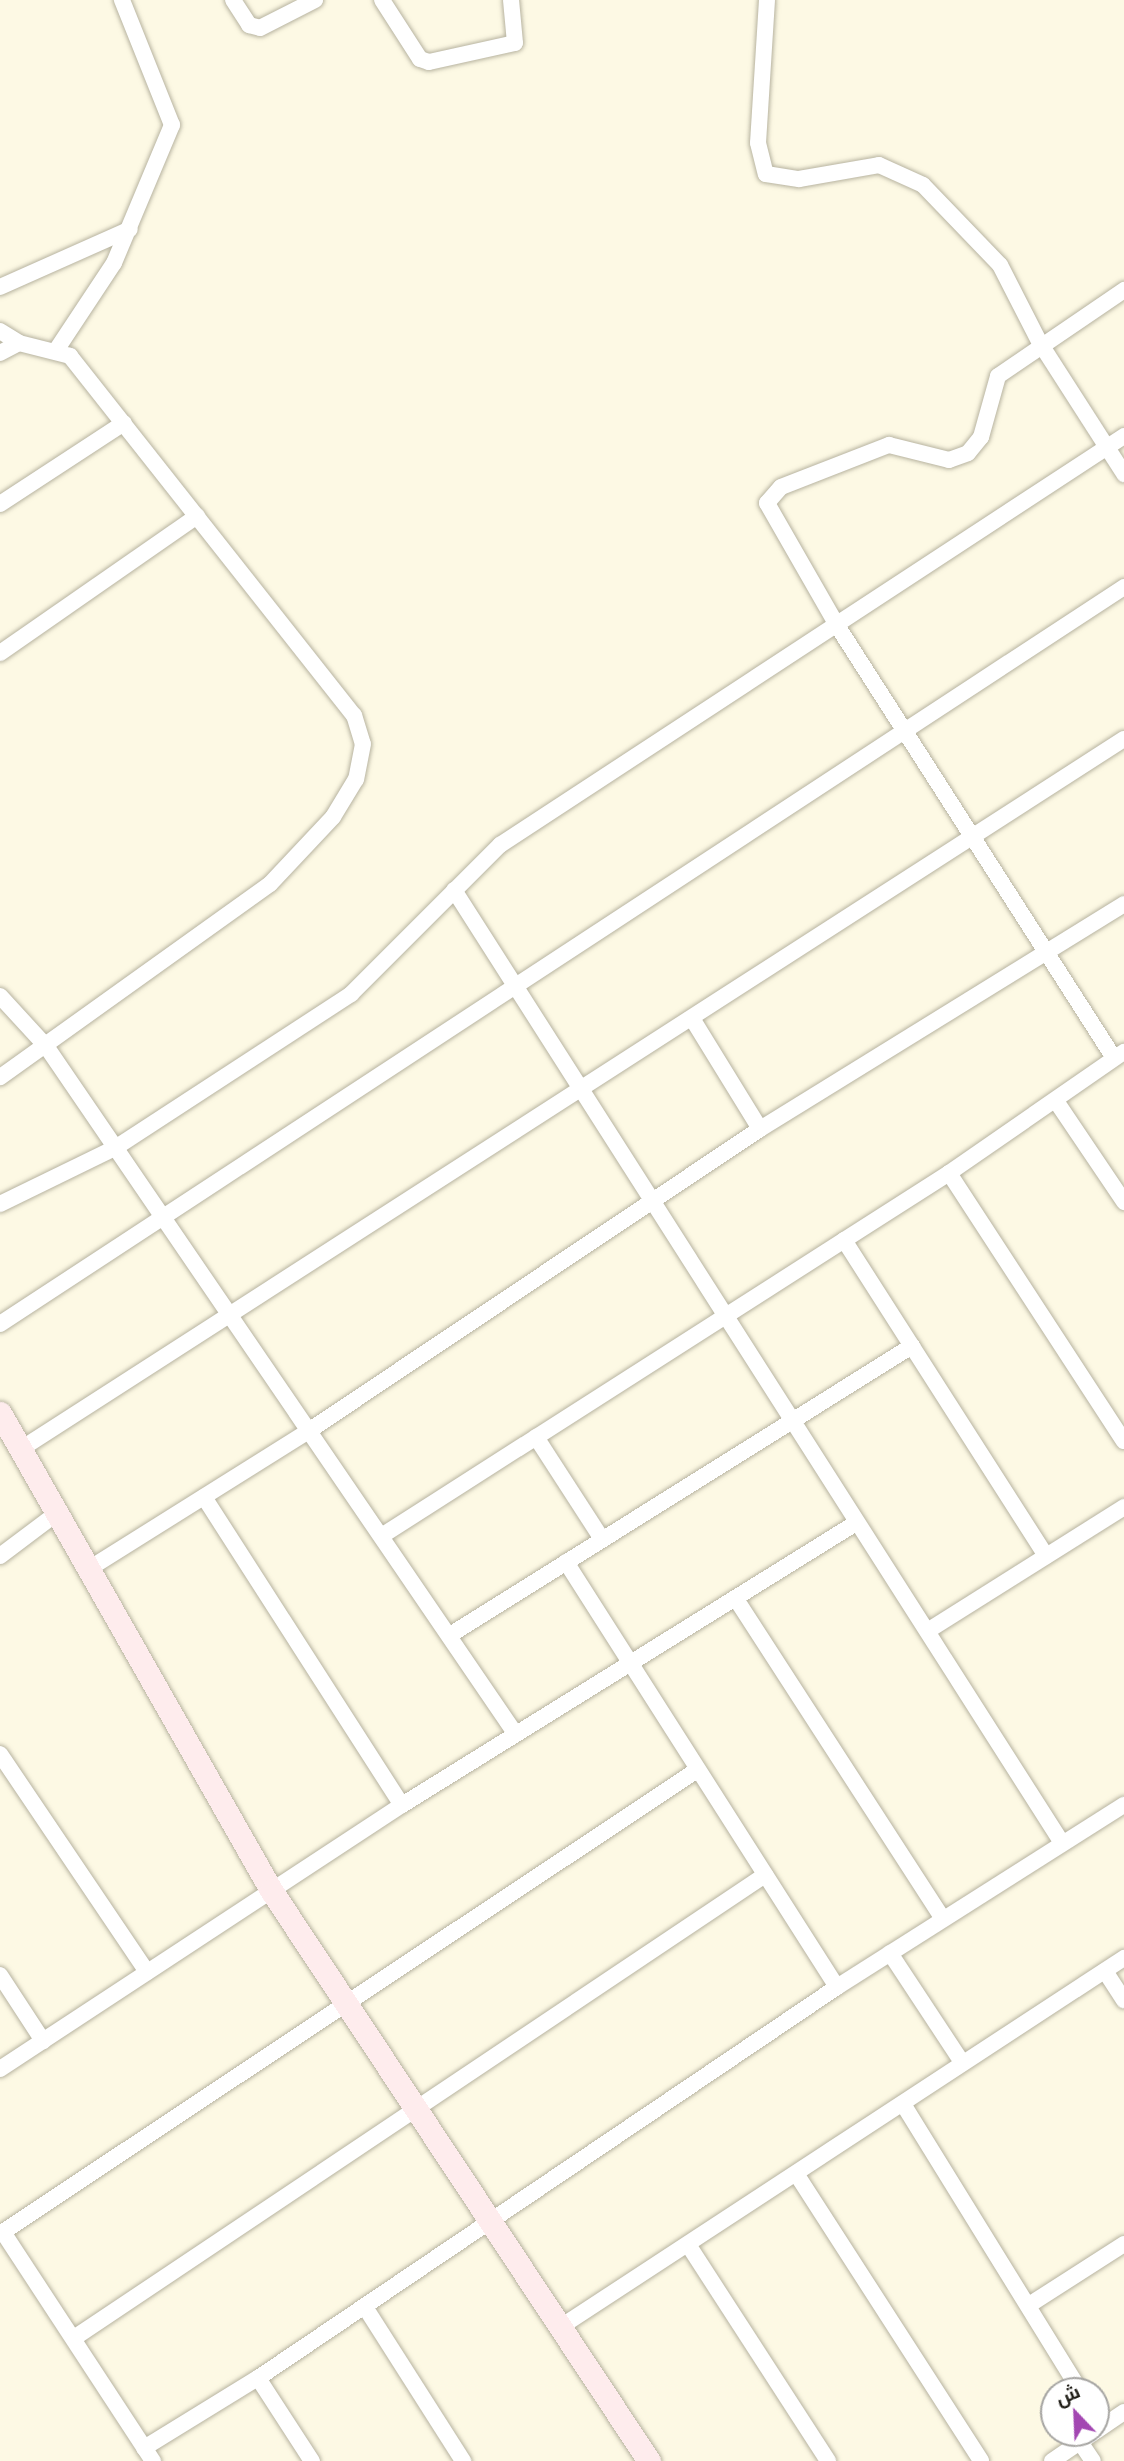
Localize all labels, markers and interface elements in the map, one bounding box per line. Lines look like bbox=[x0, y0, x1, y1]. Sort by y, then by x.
north arrow bbox=[1040, 2377, 1110, 2447]
text: ش bbox=[1052, 2379, 1083, 2409]

